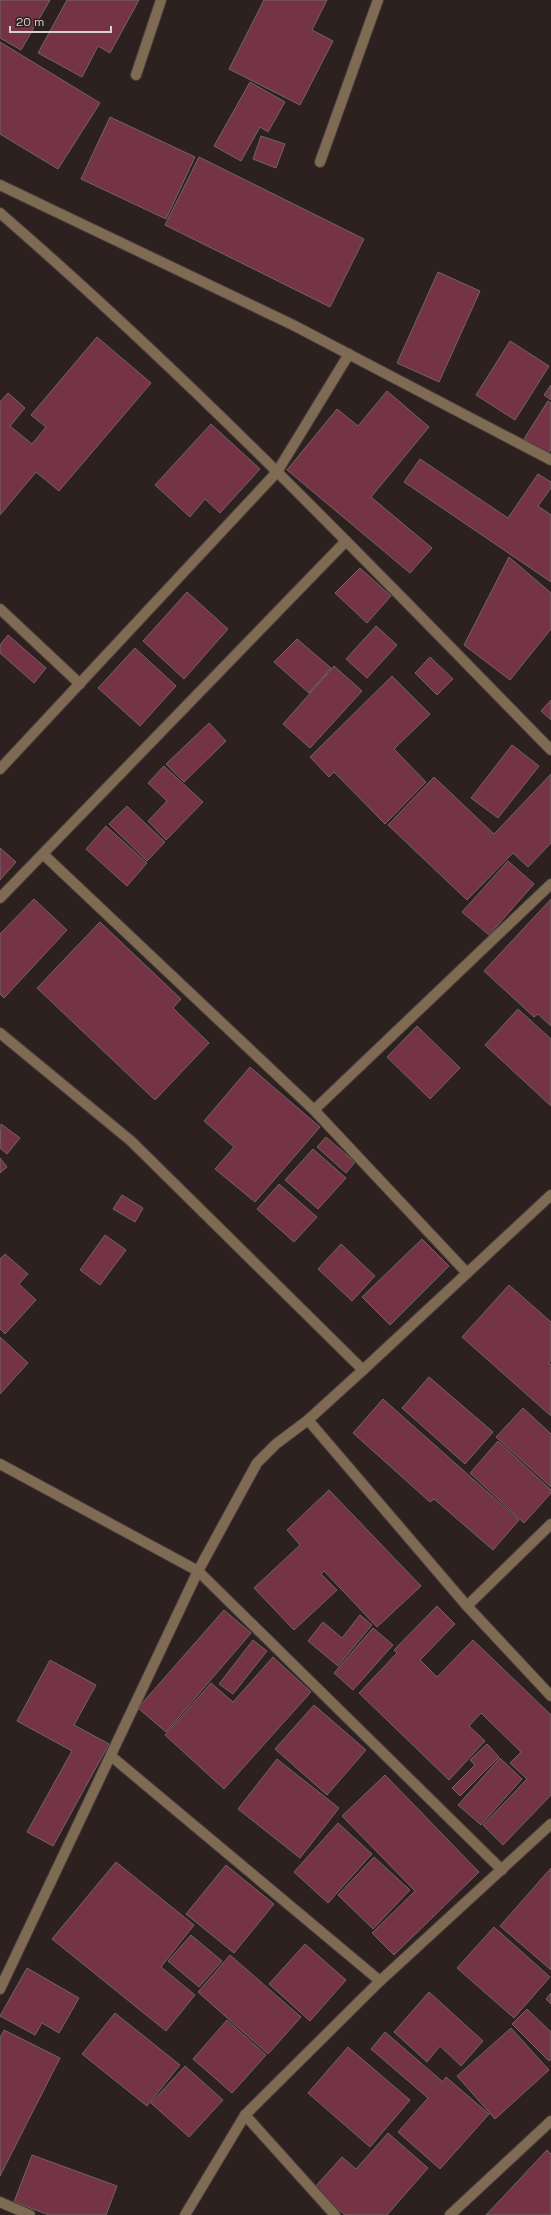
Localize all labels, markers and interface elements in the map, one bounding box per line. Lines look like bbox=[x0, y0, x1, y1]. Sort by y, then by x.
scale bar bbox=[10, 8, 111, 34]
text: 20 m bbox=[16, 14, 44, 30]

